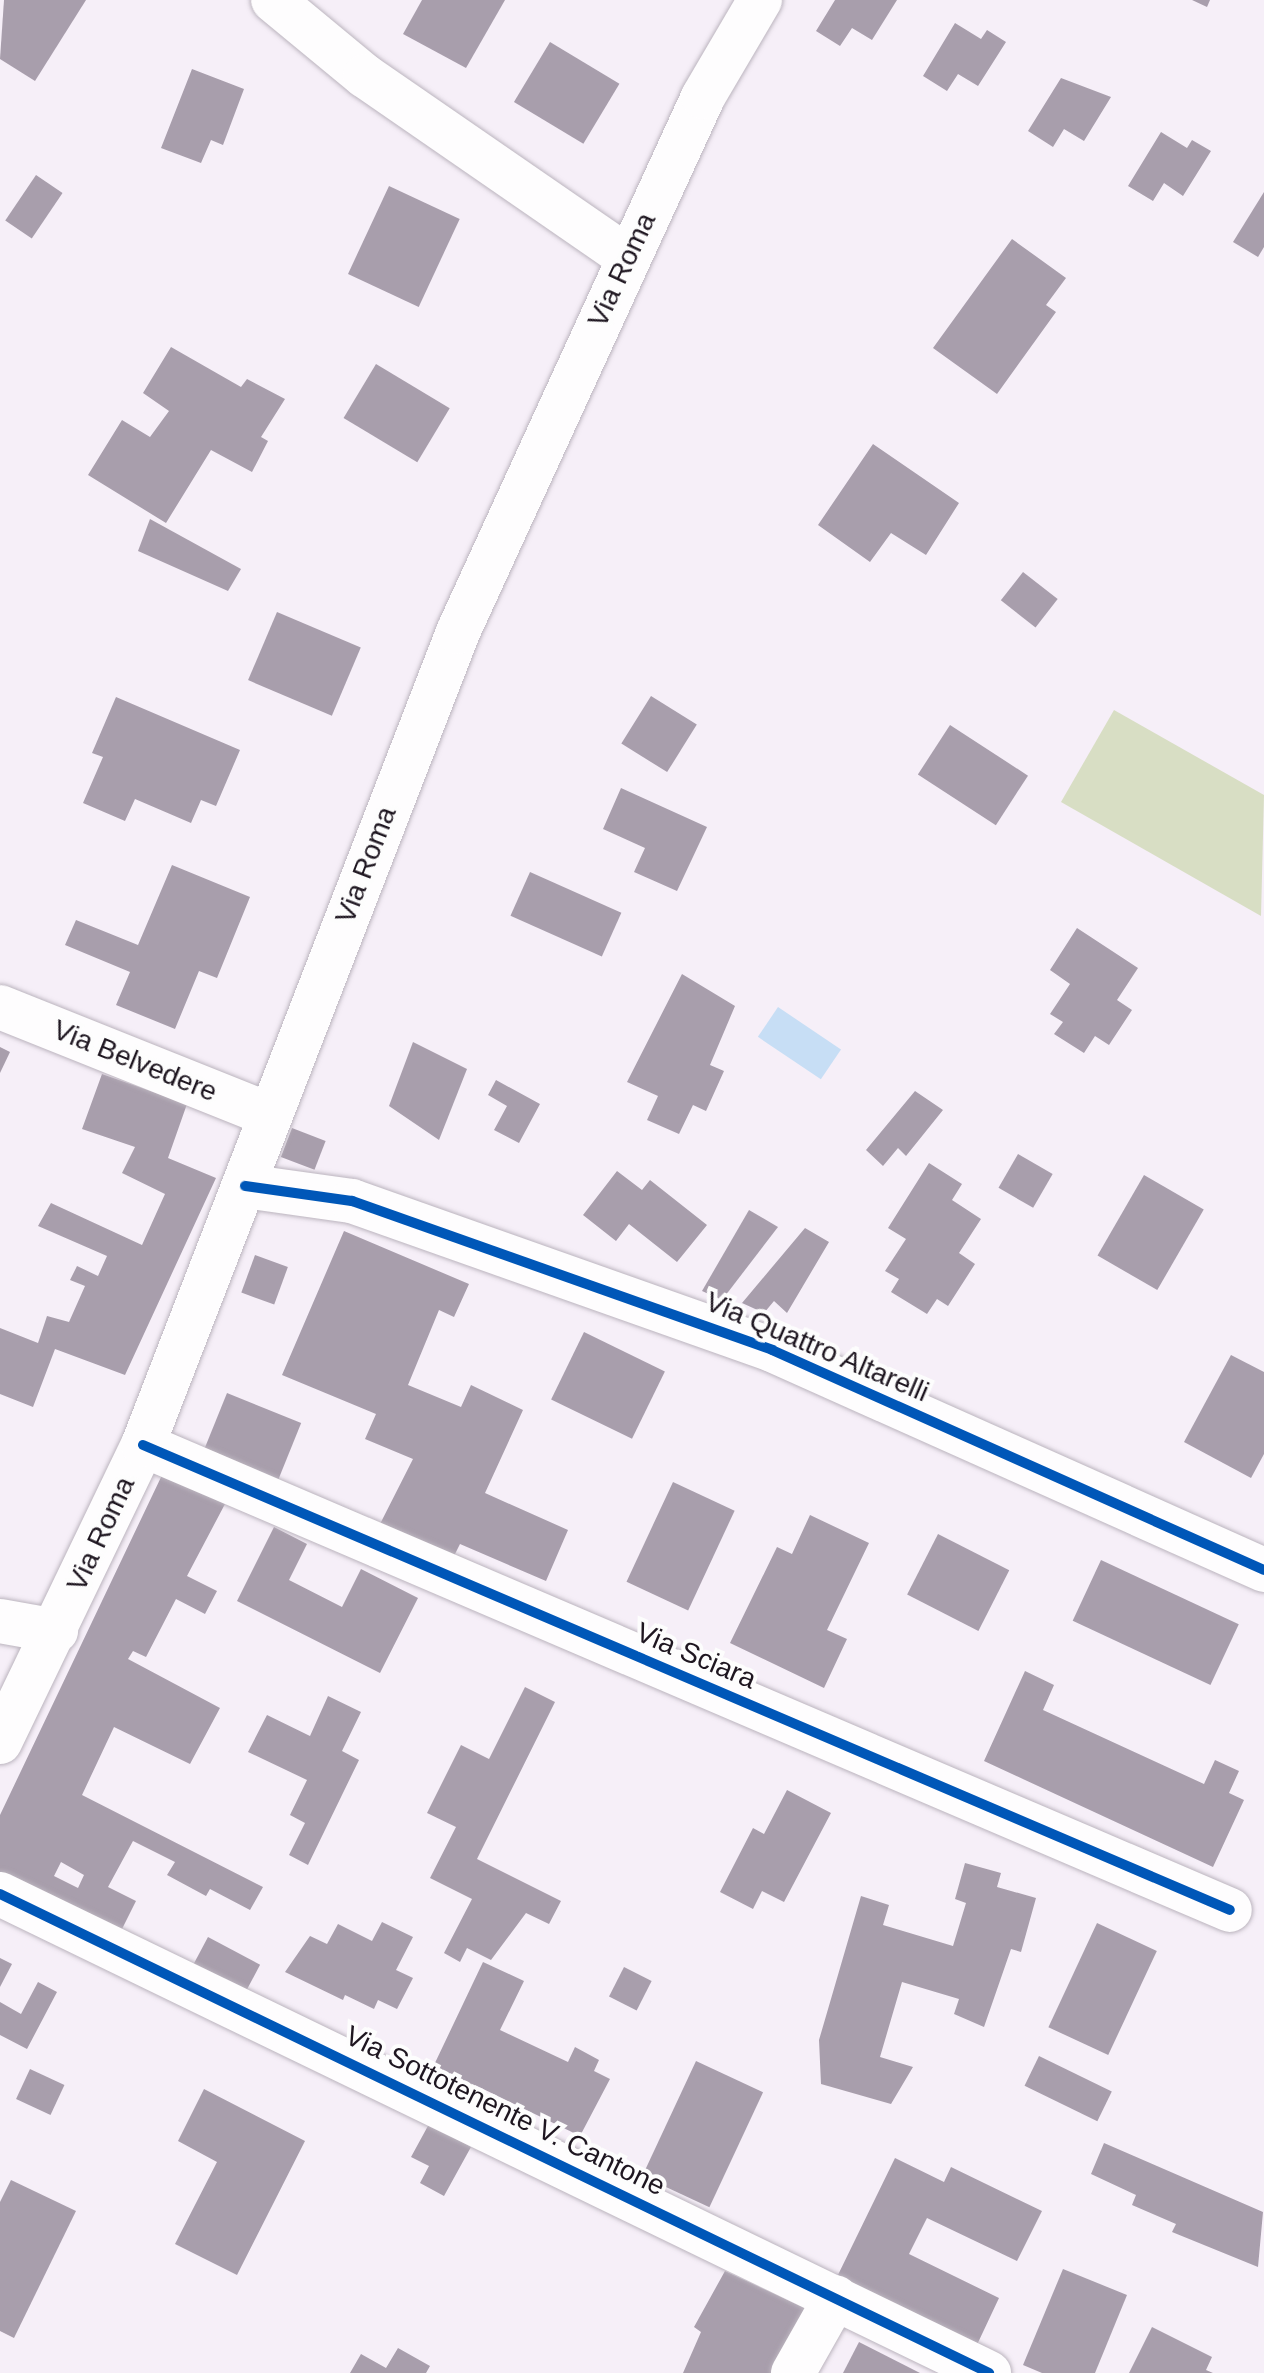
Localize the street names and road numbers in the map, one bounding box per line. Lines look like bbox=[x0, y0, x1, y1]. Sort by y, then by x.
street label: Via Roma bbox=[581, 207, 663, 333]
street label: Via Roma bbox=[328, 802, 404, 928]
street label: Via Belvedere bbox=[48, 1013, 222, 1109]
street label: Via Quattro Altarelli bbox=[700, 1285, 934, 1409]
street label: Via Roma bbox=[60, 1471, 142, 1597]
street label: Via Sciara bbox=[631, 1616, 761, 1696]
street label: Via Sottotenente V. Cantone bbox=[340, 2019, 670, 2203]

